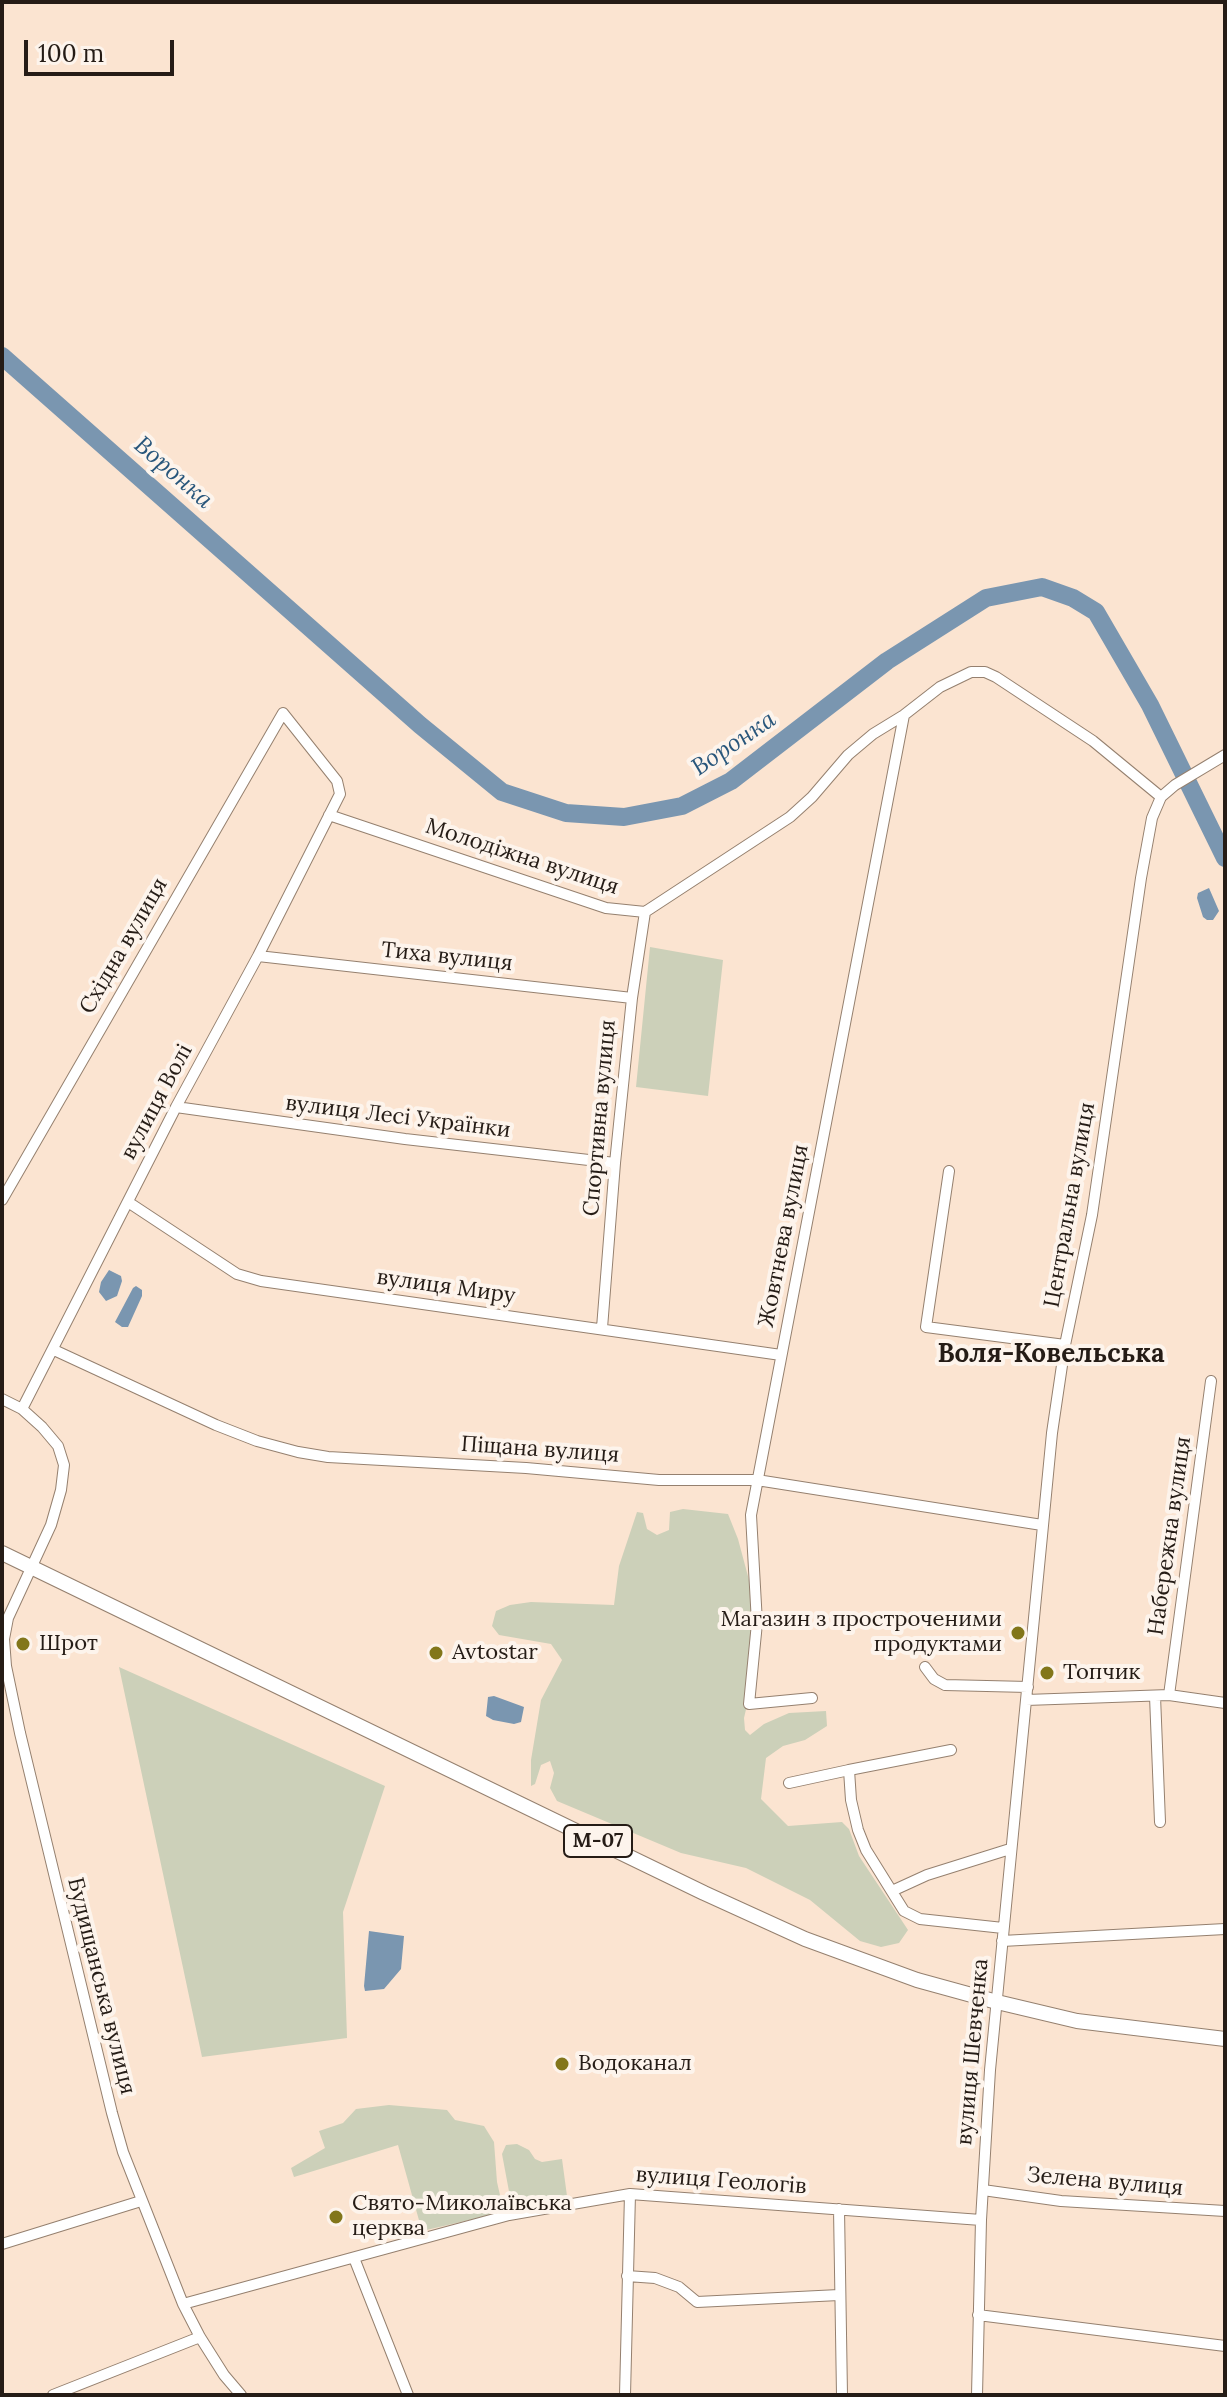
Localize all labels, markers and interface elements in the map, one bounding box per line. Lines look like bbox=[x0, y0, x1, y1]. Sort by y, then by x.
scale bar bbox=[28, 24, 178, 74]
text: 100 m bbox=[38, 38, 104, 69]
water label: Воронка bbox=[128, 431, 218, 515]
water label: Воронка bbox=[687, 706, 781, 782]
street label: Молодіжна вулиця bbox=[422, 813, 622, 901]
street label: Східна вулиця bbox=[74, 873, 174, 1019]
street label: Тиха вулиця bbox=[380, 937, 514, 977]
street label: Спортивна вулиця bbox=[578, 1019, 622, 1217]
street label: вулиця Волі bbox=[116, 1040, 198, 1164]
street label: вулиця Лесі Українки bbox=[284, 1090, 512, 1144]
street label: Центральна вулиця bbox=[1039, 1100, 1101, 1310]
street label: Жовтнева вулиця bbox=[753, 1142, 815, 1330]
street label: вулиця Миру bbox=[375, 1264, 517, 1310]
district label: Воля-Ковельська bbox=[937, 1339, 1165, 1371]
street label: Піщана вулиця bbox=[460, 1431, 620, 1469]
street label: Набережна вулиця bbox=[1143, 1435, 1197, 1637]
place label: Магазин з простроченими продуктами bbox=[720, 1607, 1002, 1658]
marker: Магазин з простроченими продуктами bbox=[1009, 1624, 1027, 1642]
place label: Шрот bbox=[39, 1631, 98, 1657]
marker: Шрот bbox=[14, 1635, 32, 1653]
place label: Avtostar bbox=[452, 1640, 538, 1666]
marker: Avtostar bbox=[427, 1644, 445, 1662]
place label: Топчик bbox=[1063, 1660, 1140, 1686]
marker: Топчик bbox=[1038, 1664, 1056, 1682]
road number: М-07 bbox=[564, 1825, 632, 1857]
street label: Будищанська вулиця bbox=[61, 1875, 141, 2097]
street label: вулиця Шевченка bbox=[952, 1958, 994, 2146]
place label: Водоканал bbox=[578, 2051, 692, 2077]
marker: Водоканал bbox=[553, 2055, 571, 2073]
street label: вулиця Геологів bbox=[635, 2162, 807, 2200]
street label: Зелена вулиця bbox=[1026, 2162, 1184, 2202]
place label: Свято-Миколаївська церква bbox=[352, 2191, 572, 2242]
marker: Свято-Миколаївська церква bbox=[327, 2208, 345, 2226]

